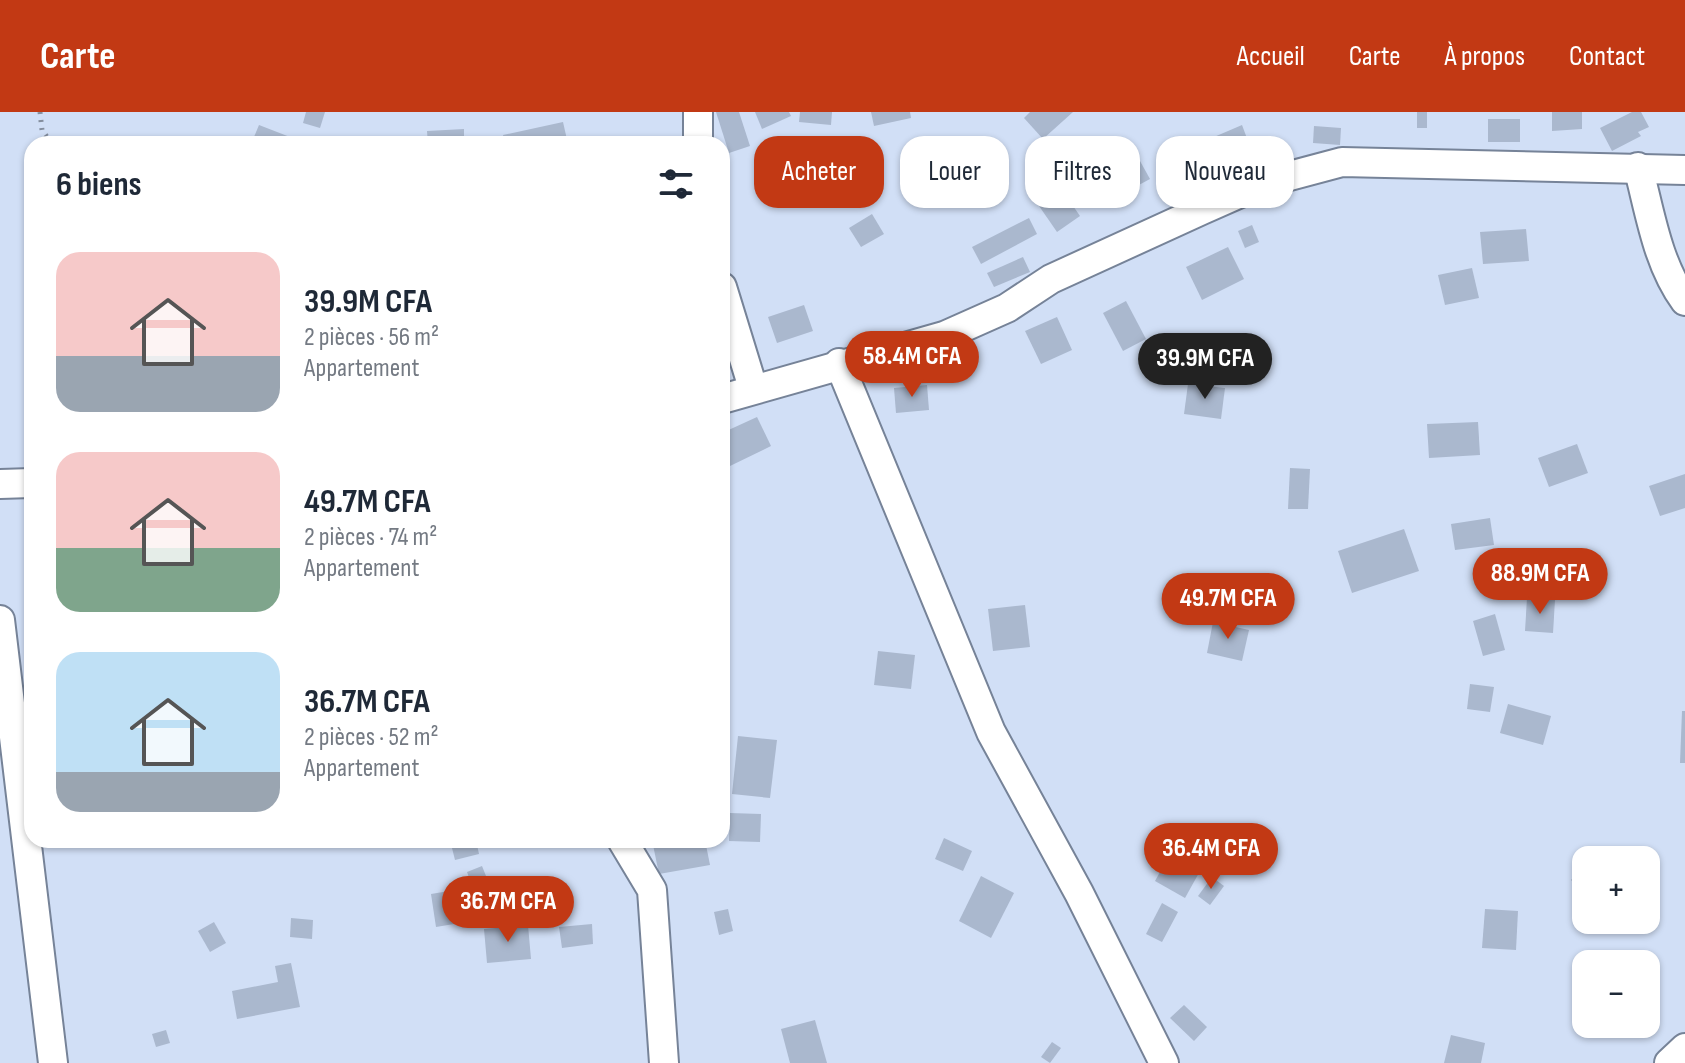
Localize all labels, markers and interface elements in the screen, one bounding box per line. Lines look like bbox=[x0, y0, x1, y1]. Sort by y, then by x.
text: Carte bbox=[40, 34, 116, 79]
text: Accueil bbox=[1237, 40, 1305, 73]
text: Carte bbox=[1349, 40, 1401, 73]
text: À propos bbox=[1445, 40, 1525, 73]
text: Contact bbox=[1569, 40, 1645, 73]
chip: Acheter bbox=[754, 136, 884, 208]
chip: Louer bbox=[900, 136, 1009, 208]
chip: Filtres bbox=[1025, 136, 1140, 208]
chip: Nouveau bbox=[1156, 136, 1294, 208]
icon: filters bbox=[654, 162, 698, 206]
text: 6 biens bbox=[56, 164, 142, 205]
text: 39.9M CFA bbox=[304, 281, 432, 322]
icon: home bbox=[120, 284, 216, 380]
text: 2 pièces · 56 m² bbox=[304, 322, 439, 353]
pin: 58.4M CFA bbox=[820, 331, 1004, 399]
pin: 39.9M CFA bbox=[1113, 333, 1297, 401]
text: 58.4M CFA bbox=[863, 341, 961, 372]
text: 39.9M CFA bbox=[1156, 343, 1254, 374]
text: Appartement bbox=[304, 353, 419, 384]
text: 49.7M CFA bbox=[304, 481, 430, 522]
icon: home bbox=[120, 484, 216, 580]
text: 2 pièces · 74 m² bbox=[304, 522, 437, 553]
pin: 88.9M CFA bbox=[1448, 548, 1632, 616]
text: Appartement bbox=[304, 553, 419, 584]
text: 88.9M CFA bbox=[1491, 558, 1589, 589]
pin: 49.7M CFA bbox=[1136, 573, 1320, 641]
text: 49.7M CFA bbox=[1180, 583, 1276, 614]
text: 36.7M CFA bbox=[304, 681, 430, 722]
icon: home bbox=[120, 684, 216, 780]
text: 2 pièces · 52 m² bbox=[304, 722, 438, 753]
text: Appartement bbox=[304, 753, 419, 784]
pin: 36.4M CFA bbox=[1119, 823, 1303, 891]
text: 36.4M CFA bbox=[1162, 833, 1260, 864]
map controls bbox=[1572, 846, 1660, 1038]
button: + bbox=[1572, 846, 1660, 934]
pin: 36.7M CFA bbox=[416, 876, 600, 944]
text: 36.7M CFA bbox=[460, 886, 556, 917]
button: − bbox=[1572, 950, 1660, 1038]

